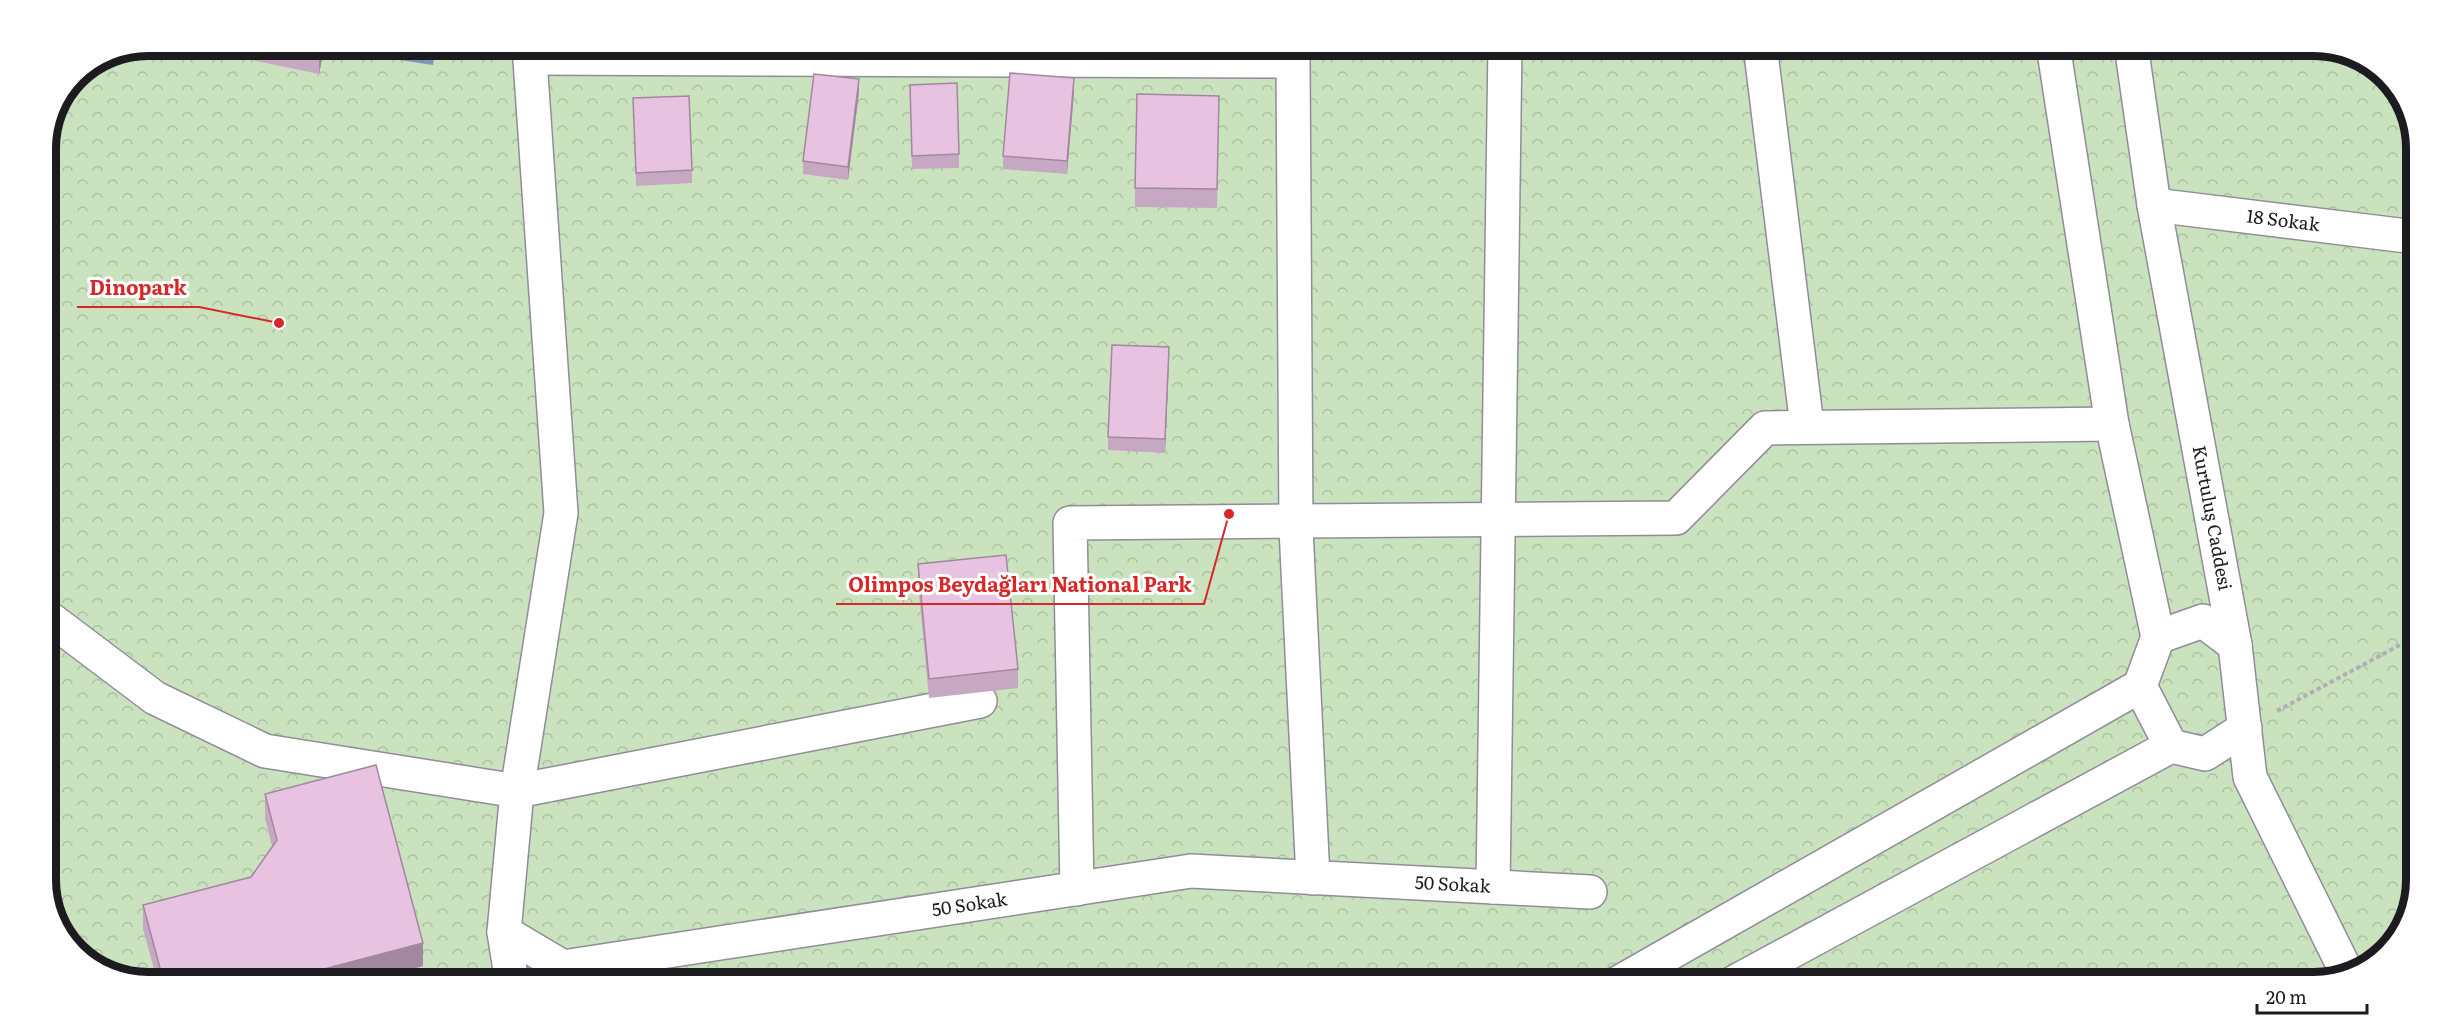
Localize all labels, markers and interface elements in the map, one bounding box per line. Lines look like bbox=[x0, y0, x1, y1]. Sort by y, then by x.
street label: 18 Sokak bbox=[2245, 201, 2322, 237]
callout: Dinopark bbox=[77, 269, 199, 307]
text: Dinopark bbox=[89, 271, 187, 301]
street label: Kurtuluş Caddesi bbox=[2187, 443, 2240, 593]
callout: Olimpos Beydağları National Park bbox=[836, 566, 1204, 604]
text: Olimpos Beydağları National Park bbox=[848, 568, 1192, 598]
street label: 50 Sokak bbox=[1414, 868, 1492, 899]
street label: 50 Sokak bbox=[930, 884, 1010, 922]
scale bar bbox=[2257, 977, 2366, 1015]
text: 20 m bbox=[2266, 983, 2307, 1010]

